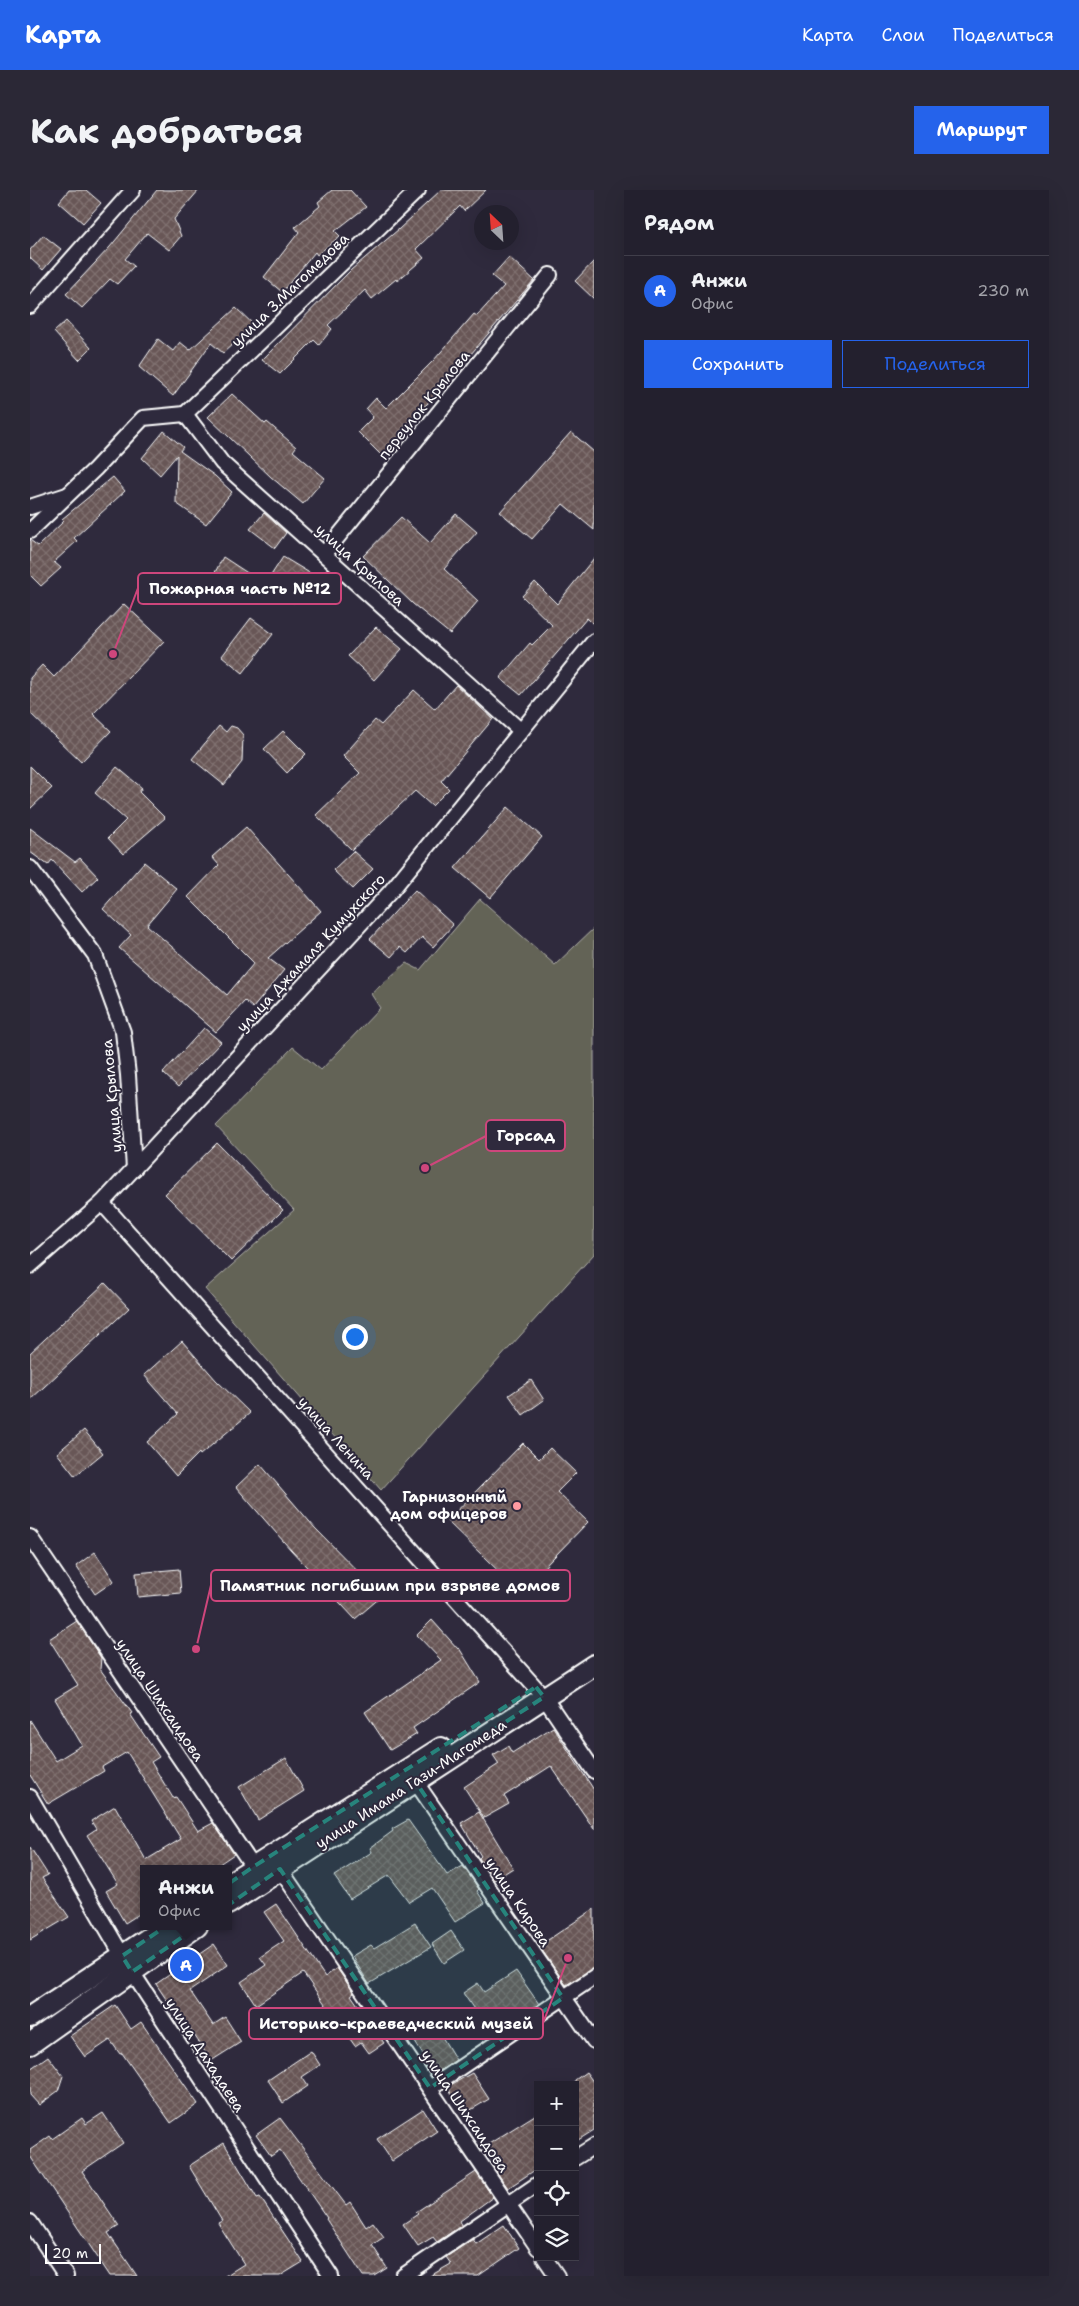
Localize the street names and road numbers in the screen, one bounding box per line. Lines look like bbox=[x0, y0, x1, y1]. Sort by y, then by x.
street label: улица З.Магомедова bbox=[227, 228, 354, 352]
street label: переулок Крылова bbox=[374, 345, 475, 464]
street label: улица Крылова bbox=[311, 520, 409, 611]
street label: улица Джамаля Кумухского bbox=[232, 869, 390, 1037]
street label: улица Крылова bbox=[97, 1038, 127, 1153]
street label: улица Ленина bbox=[293, 1392, 379, 1484]
street label: улица Шихсаидова bbox=[111, 1635, 209, 1766]
street label: улица Имама Гази-Магомеда bbox=[312, 1714, 511, 1853]
street label: улица Кирова bbox=[481, 1853, 556, 1951]
street label: улица Дахадаева bbox=[160, 1994, 250, 2117]
street label: улица Шихсаидова bbox=[416, 2046, 514, 2177]

